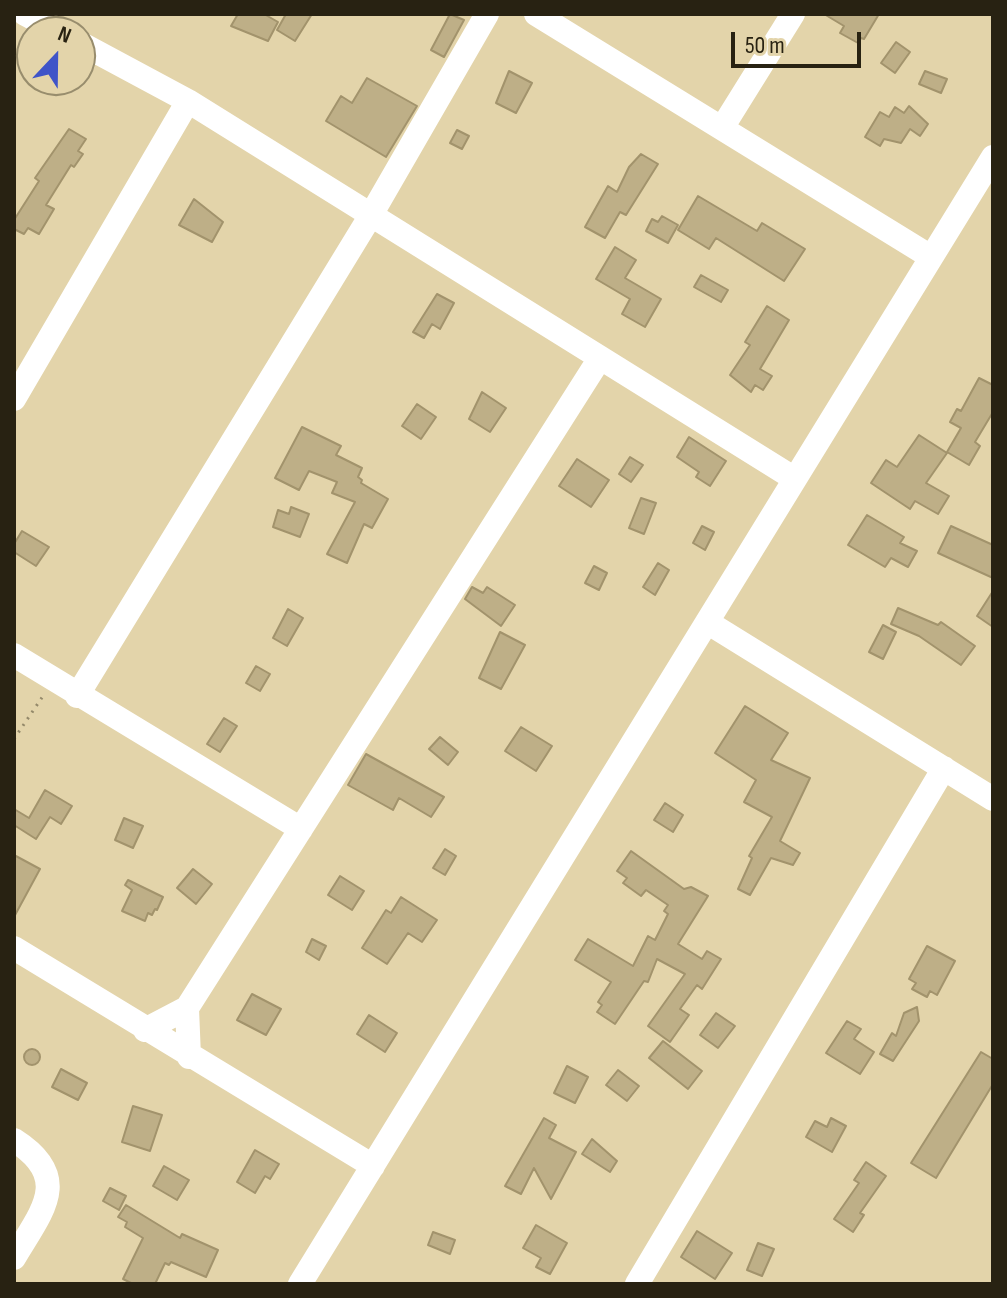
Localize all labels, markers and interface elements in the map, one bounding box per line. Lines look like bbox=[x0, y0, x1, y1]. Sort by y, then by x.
north arrow bbox=[16, 16, 96, 96]
scale bar bbox=[735, 16, 865, 66]
text: N bbox=[54, 20, 75, 50]
text: 50 m bbox=[745, 31, 785, 60]

